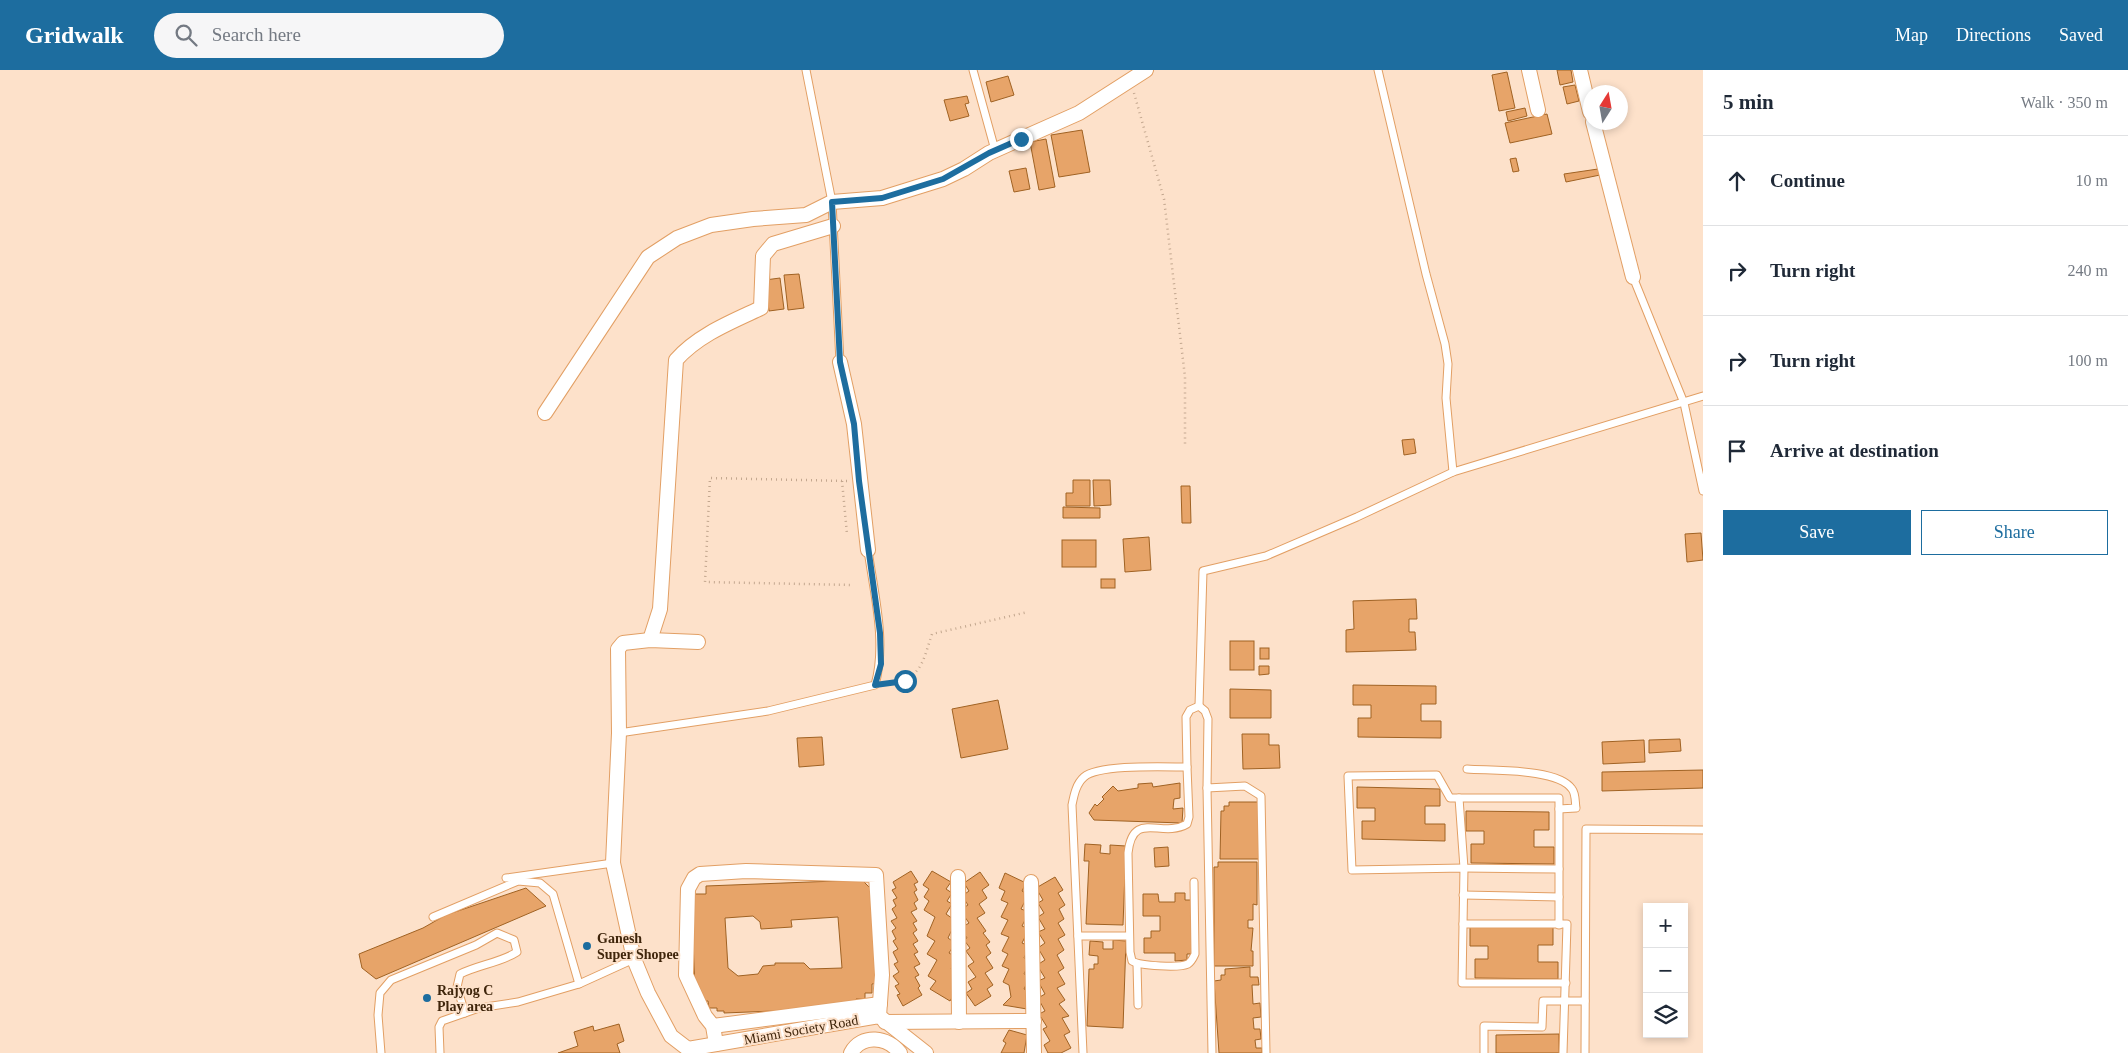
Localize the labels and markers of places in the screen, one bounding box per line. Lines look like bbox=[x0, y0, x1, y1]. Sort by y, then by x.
place label: Ganesh Super Shopee bbox=[597, 931, 679, 962]
marker: Ganesh Super Shopee bbox=[581, 940, 593, 952]
place label: Rajyog C Play area bbox=[437, 983, 493, 1014]
marker: Rajyog C Play area bbox=[421, 992, 433, 1004]

